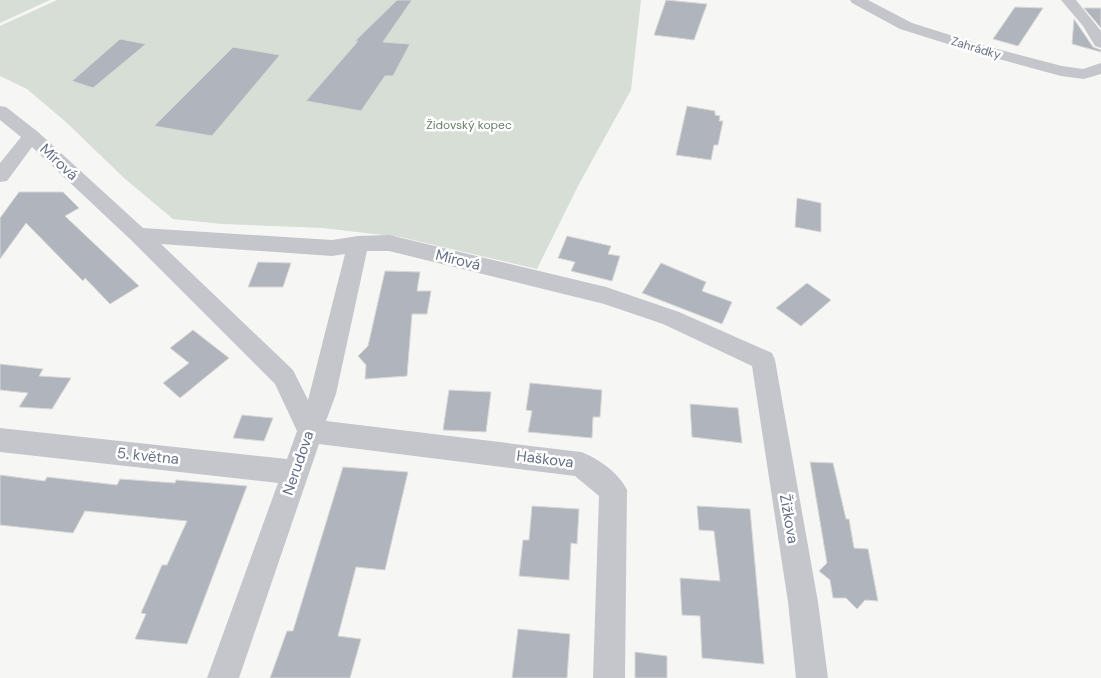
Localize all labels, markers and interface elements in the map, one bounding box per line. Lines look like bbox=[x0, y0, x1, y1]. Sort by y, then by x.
street label: Zahrádky bbox=[949, 33, 1003, 63]
park label: Židovský kopec bbox=[426, 117, 512, 133]
street label: Mírová bbox=[36, 139, 82, 185]
street label: Mírová bbox=[434, 245, 482, 275]
street label: Nerudova bbox=[278, 428, 318, 498]
street label: 5. května bbox=[116, 443, 180, 469]
street label: Haškova bbox=[515, 446, 575, 472]
street label: Žižkova bbox=[775, 493, 803, 545]

